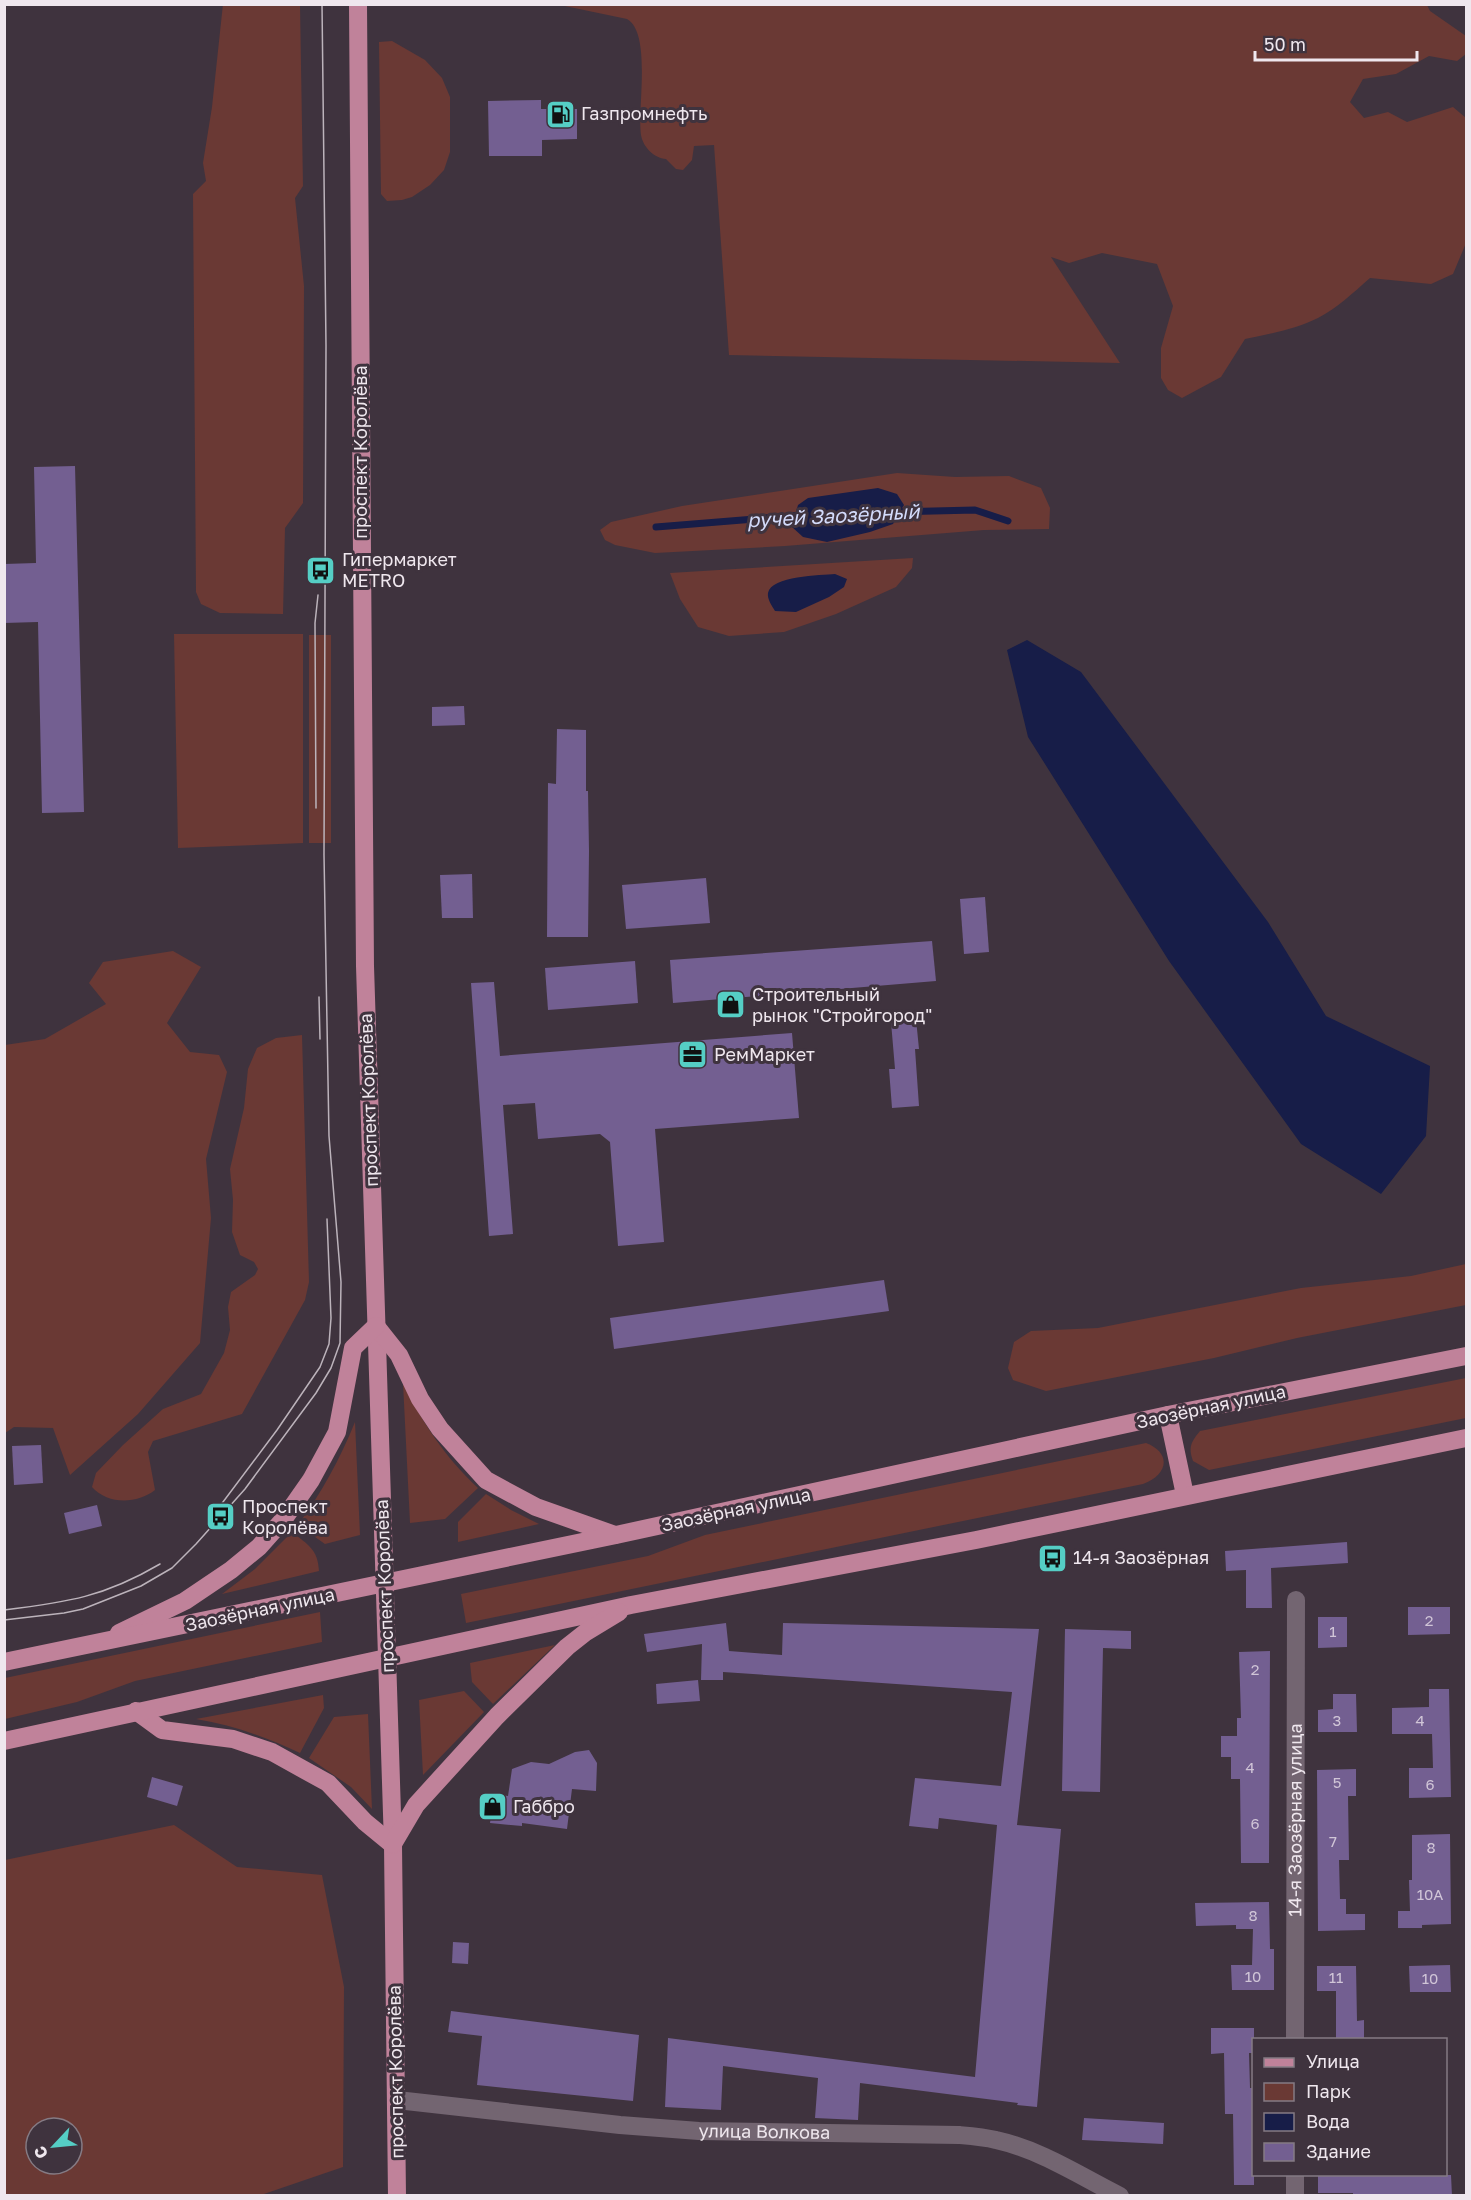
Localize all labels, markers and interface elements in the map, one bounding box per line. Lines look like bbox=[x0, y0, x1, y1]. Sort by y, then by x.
scale bar bbox=[1255, 24, 1417, 62]
text: 50 m bbox=[1264, 33, 1306, 55]
fuel station icon: Газпромнефть bbox=[544, 98, 576, 130]
place label: Газпромнефть bbox=[581, 102, 707, 124]
street label: проспект Королёва bbox=[349, 365, 371, 539]
water label: ручей Заозёрный bbox=[746, 498, 922, 533]
place label: Гипермаркет METRO bbox=[342, 548, 457, 591]
bus stop icon: Гипермаркет METRO bbox=[305, 554, 337, 586]
place label: Строительный рынок "Стройгород" bbox=[752, 983, 932, 1026]
shop icon: Строительный рынок "Стройгород" bbox=[715, 989, 747, 1021]
street label: проспект Королёва bbox=[354, 1013, 382, 1187]
office icon: РемМаркет bbox=[677, 1039, 709, 1071]
place label: РемМаркет bbox=[714, 1043, 815, 1065]
street label: Заозёрная улица bbox=[1134, 1379, 1287, 1433]
street label: Заозёрная улица bbox=[659, 1482, 812, 1536]
place label: Проспект Королёва bbox=[242, 1495, 328, 1538]
street label: проспект Королёва bbox=[370, 1499, 398, 1673]
bus stop icon: Проспект Королёва bbox=[205, 1501, 237, 1533]
bus stop icon: 14-я Заозёрная bbox=[1036, 1542, 1068, 1574]
place label: 14-я Заозёрная bbox=[1073, 1546, 1209, 1568]
street label: Заозёрная улица bbox=[183, 1582, 336, 1636]
house number: 2 bbox=[1425, 1611, 1433, 1629]
house number: 1 bbox=[1329, 1622, 1337, 1640]
house number: 2 bbox=[1251, 1660, 1259, 1678]
house number: 3 bbox=[1333, 1711, 1341, 1729]
house number: 4 bbox=[1415, 1711, 1425, 1729]
street label: 14-я Заозёрная улица bbox=[1283, 1723, 1306, 1917]
house number: 4 bbox=[1245, 1758, 1255, 1776]
house number: 5 bbox=[1333, 1773, 1341, 1791]
house number: 6 bbox=[1425, 1775, 1435, 1793]
shop icon: Габбро bbox=[476, 1791, 508, 1823]
place label: Габбро bbox=[513, 1795, 575, 1817]
house number: 6 bbox=[1250, 1814, 1260, 1832]
house number: 7 bbox=[1329, 1832, 1337, 1850]
house number: 8 bbox=[1426, 1838, 1436, 1856]
house number: 10А bbox=[1417, 1885, 1443, 1903]
house number: 8 bbox=[1248, 1906, 1258, 1924]
house number: 10 bbox=[1245, 1967, 1261, 1985]
house number: 11 bbox=[1329, 1968, 1343, 1986]
house number: 10 bbox=[1422, 1969, 1438, 1987]
street label: проспект Королёва bbox=[382, 1985, 408, 2159]
legend bbox=[1252, 2038, 1447, 2176]
text: Улица bbox=[1306, 2050, 1360, 2072]
text: Парк bbox=[1306, 2080, 1351, 2102]
text: Вода bbox=[1306, 2110, 1350, 2132]
north arrow bbox=[24, 2116, 84, 2176]
street label: улица Волкова bbox=[698, 2119, 830, 2143]
text: Здание bbox=[1306, 2140, 1371, 2162]
text: С bbox=[29, 2143, 52, 2162]

